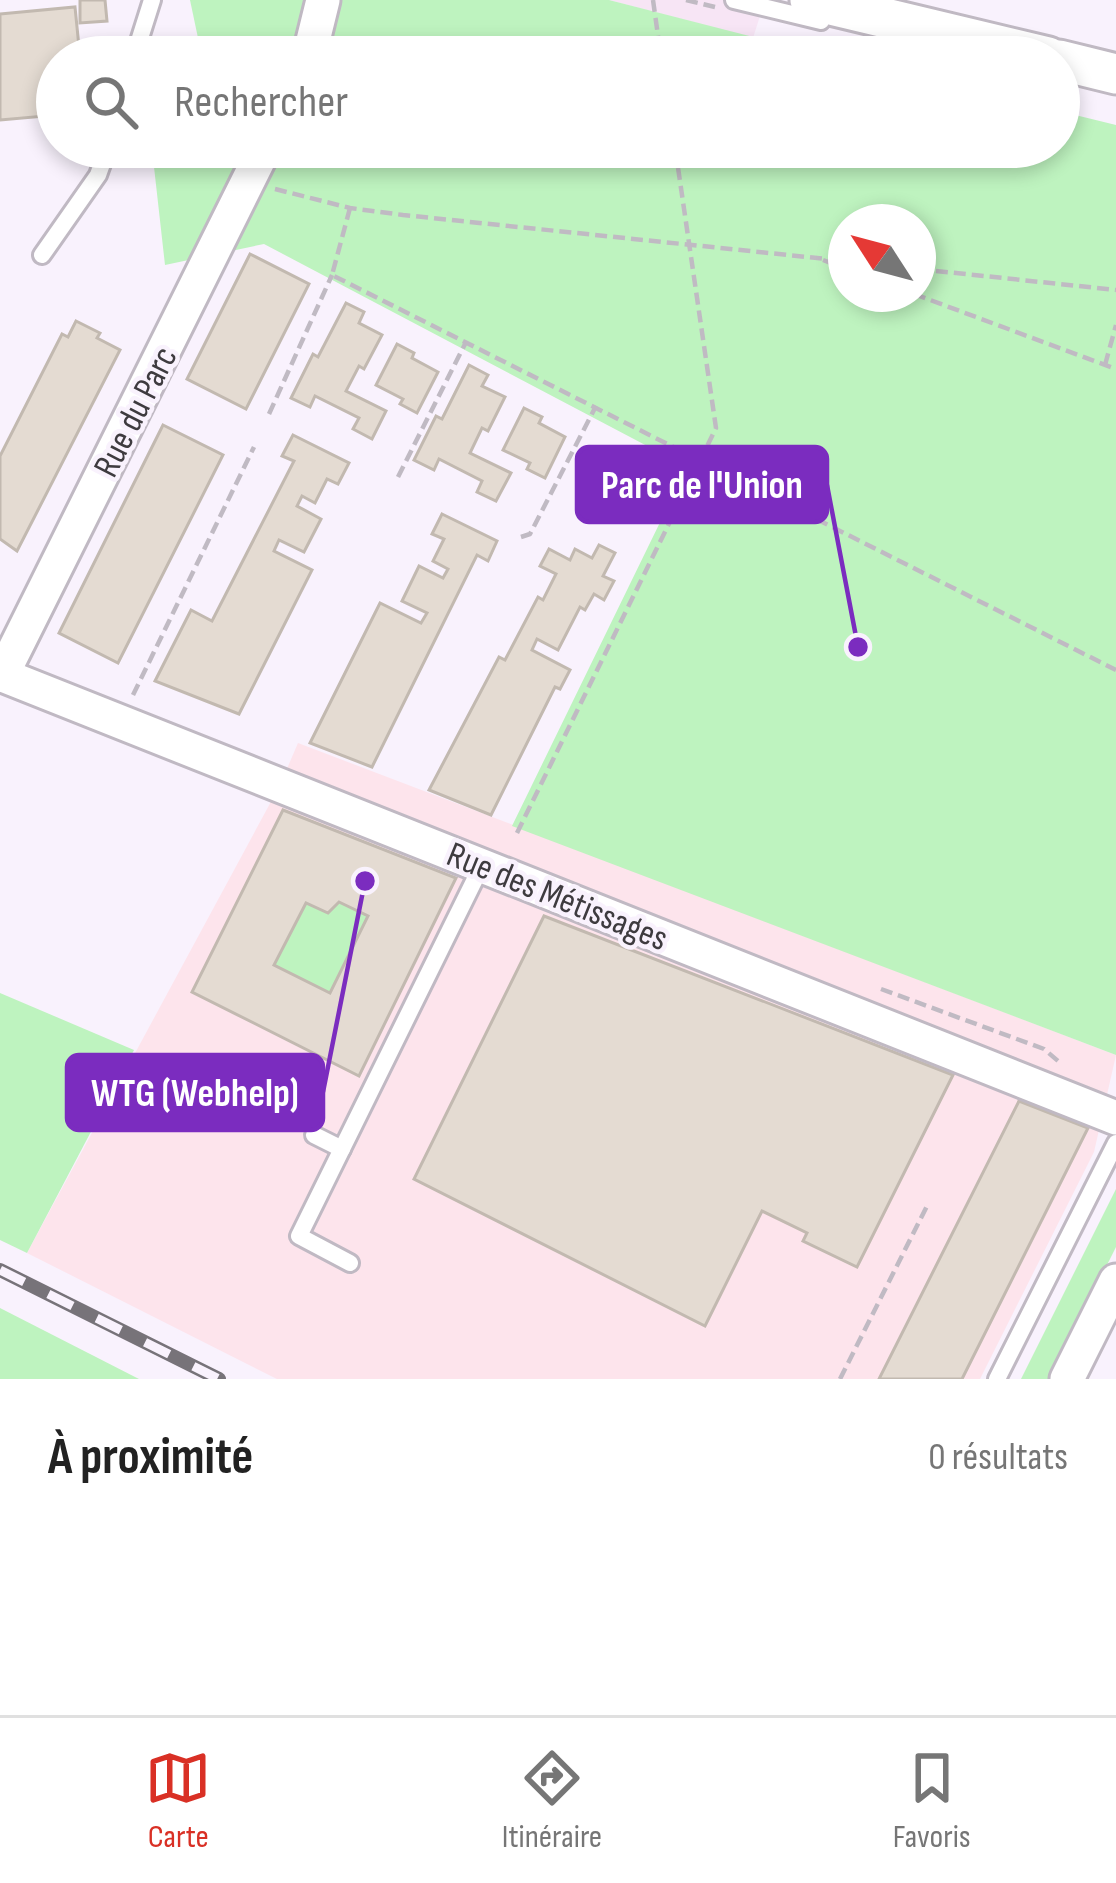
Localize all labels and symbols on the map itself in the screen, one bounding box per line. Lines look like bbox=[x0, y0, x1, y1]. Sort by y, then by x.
north arrow bbox=[828, 204, 936, 312]
street label: Rue du Parc bbox=[85, 340, 187, 484]
callout: Parc de l'Union bbox=[577, 447, 827, 522]
text: Parc de l'Union bbox=[601, 463, 803, 510]
street label: Rue des Métissages bbox=[440, 834, 674, 961]
callout: WTG (Webhelp) bbox=[67, 1055, 323, 1130]
text: WTG (Webhelp) bbox=[91, 1071, 299, 1118]

